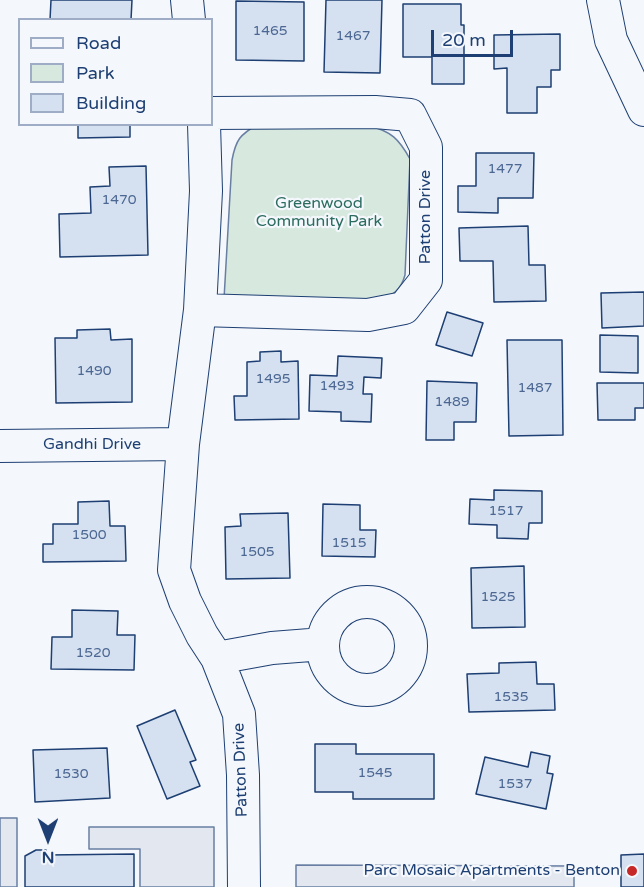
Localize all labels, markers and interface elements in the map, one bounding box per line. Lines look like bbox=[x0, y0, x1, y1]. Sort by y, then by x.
legend bbox=[18, 18, 213, 126]
scale bar bbox=[434, 18, 516, 56]
house number: 1465 bbox=[252, 23, 288, 39]
house number: 1467 bbox=[335, 28, 371, 44]
text: 20 m bbox=[442, 29, 486, 51]
text: Road bbox=[76, 32, 121, 54]
text: Park bbox=[76, 62, 114, 84]
text: Building bbox=[76, 92, 146, 114]
house number: 1477 bbox=[487, 161, 523, 177]
street label: Patton Drive bbox=[416, 170, 436, 264]
house number: 1470 bbox=[101, 192, 137, 208]
park label: Greenwood Community Park bbox=[256, 194, 382, 232]
house number: 1490 bbox=[76, 363, 112, 379]
house number: 1495 bbox=[255, 371, 291, 387]
house number: 1493 bbox=[319, 378, 355, 394]
house number: 1487 bbox=[517, 380, 553, 396]
house number: 1489 bbox=[434, 394, 470, 410]
street label: Gandhi Drive bbox=[43, 435, 141, 455]
house number: 1517 bbox=[488, 503, 524, 519]
house number: 1500 bbox=[71, 527, 107, 543]
house number: 1515 bbox=[331, 535, 367, 551]
house number: 1505 bbox=[239, 544, 275, 560]
house number: 1525 bbox=[480, 589, 516, 605]
house number: 1520 bbox=[75, 645, 111, 661]
house number: 1535 bbox=[493, 689, 529, 705]
street label: Patton Drive bbox=[230, 723, 252, 817]
house number: 1545 bbox=[357, 765, 393, 781]
house number: 1530 bbox=[53, 766, 89, 782]
house number: 1537 bbox=[497, 776, 533, 792]
north arrow bbox=[18, 809, 78, 869]
text: N bbox=[42, 847, 54, 867]
place label: Parc Mosaic Apartments - Benton bbox=[364, 861, 620, 881]
marker: Parc Mosaic Apartments - Benton bbox=[625, 864, 639, 878]

